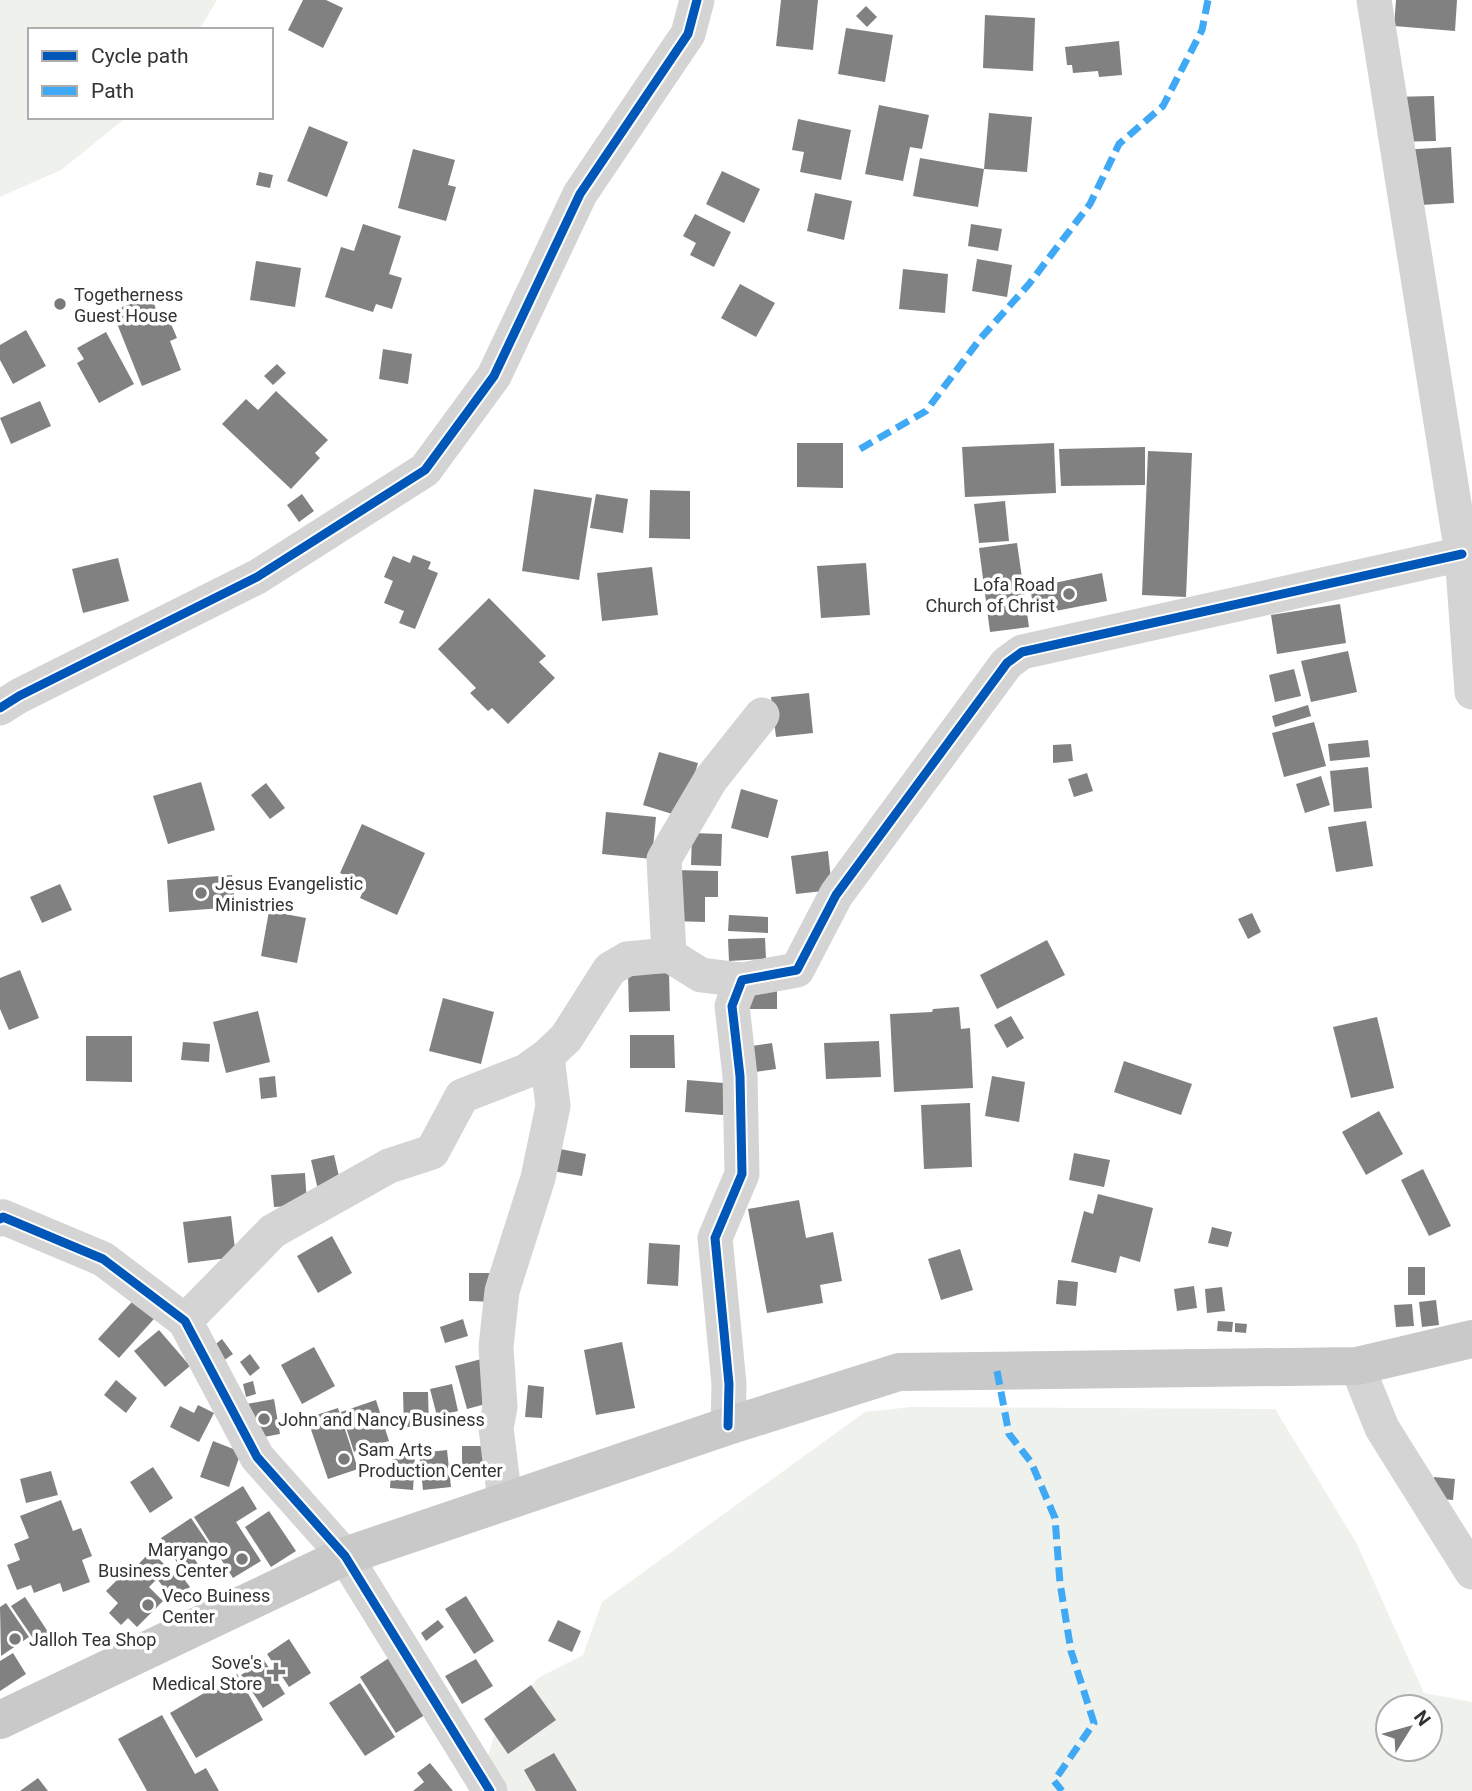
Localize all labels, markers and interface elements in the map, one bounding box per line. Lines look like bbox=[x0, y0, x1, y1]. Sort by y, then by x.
legend bbox=[28, 28, 273, 119]
text: Cycle path bbox=[91, 44, 189, 68]
text: Path bbox=[91, 79, 134, 103]
place label: Togetherness Guest House bbox=[74, 284, 183, 326]
marker: Togetherness Guest House bbox=[52, 296, 68, 312]
place label: Lofa Road Church of Christ bbox=[925, 574, 1055, 616]
marker: Lofa Road Church of Christ bbox=[1061, 586, 1077, 602]
place label: Jesus Evangelistic Ministries bbox=[215, 873, 363, 915]
marker: Jesus Evangelistic Ministries bbox=[193, 885, 209, 901]
place label: John and Nancy Business bbox=[278, 1409, 485, 1430]
marker: John and Nancy Business bbox=[256, 1411, 272, 1427]
place label: Sam Arts Production Center bbox=[358, 1439, 503, 1481]
marker: Sam Arts Production Center bbox=[336, 1451, 352, 1467]
place label: Maryango Business Center bbox=[98, 1539, 228, 1581]
marker: Maryango Business Center bbox=[234, 1551, 250, 1567]
place label: Veco Buiness Center bbox=[162, 1585, 270, 1627]
marker: Veco Buiness Center bbox=[140, 1597, 156, 1613]
place label: Jalloh Tea Shop bbox=[29, 1629, 156, 1650]
marker: Jalloh Tea Shop bbox=[7, 1631, 23, 1647]
place label: Sove's Medical Store bbox=[152, 1652, 262, 1694]
marker: Sove's Medical Store bbox=[268, 1664, 284, 1680]
north arrow bbox=[1374, 1693, 1444, 1763]
text: N bbox=[1409, 1706, 1435, 1730]

